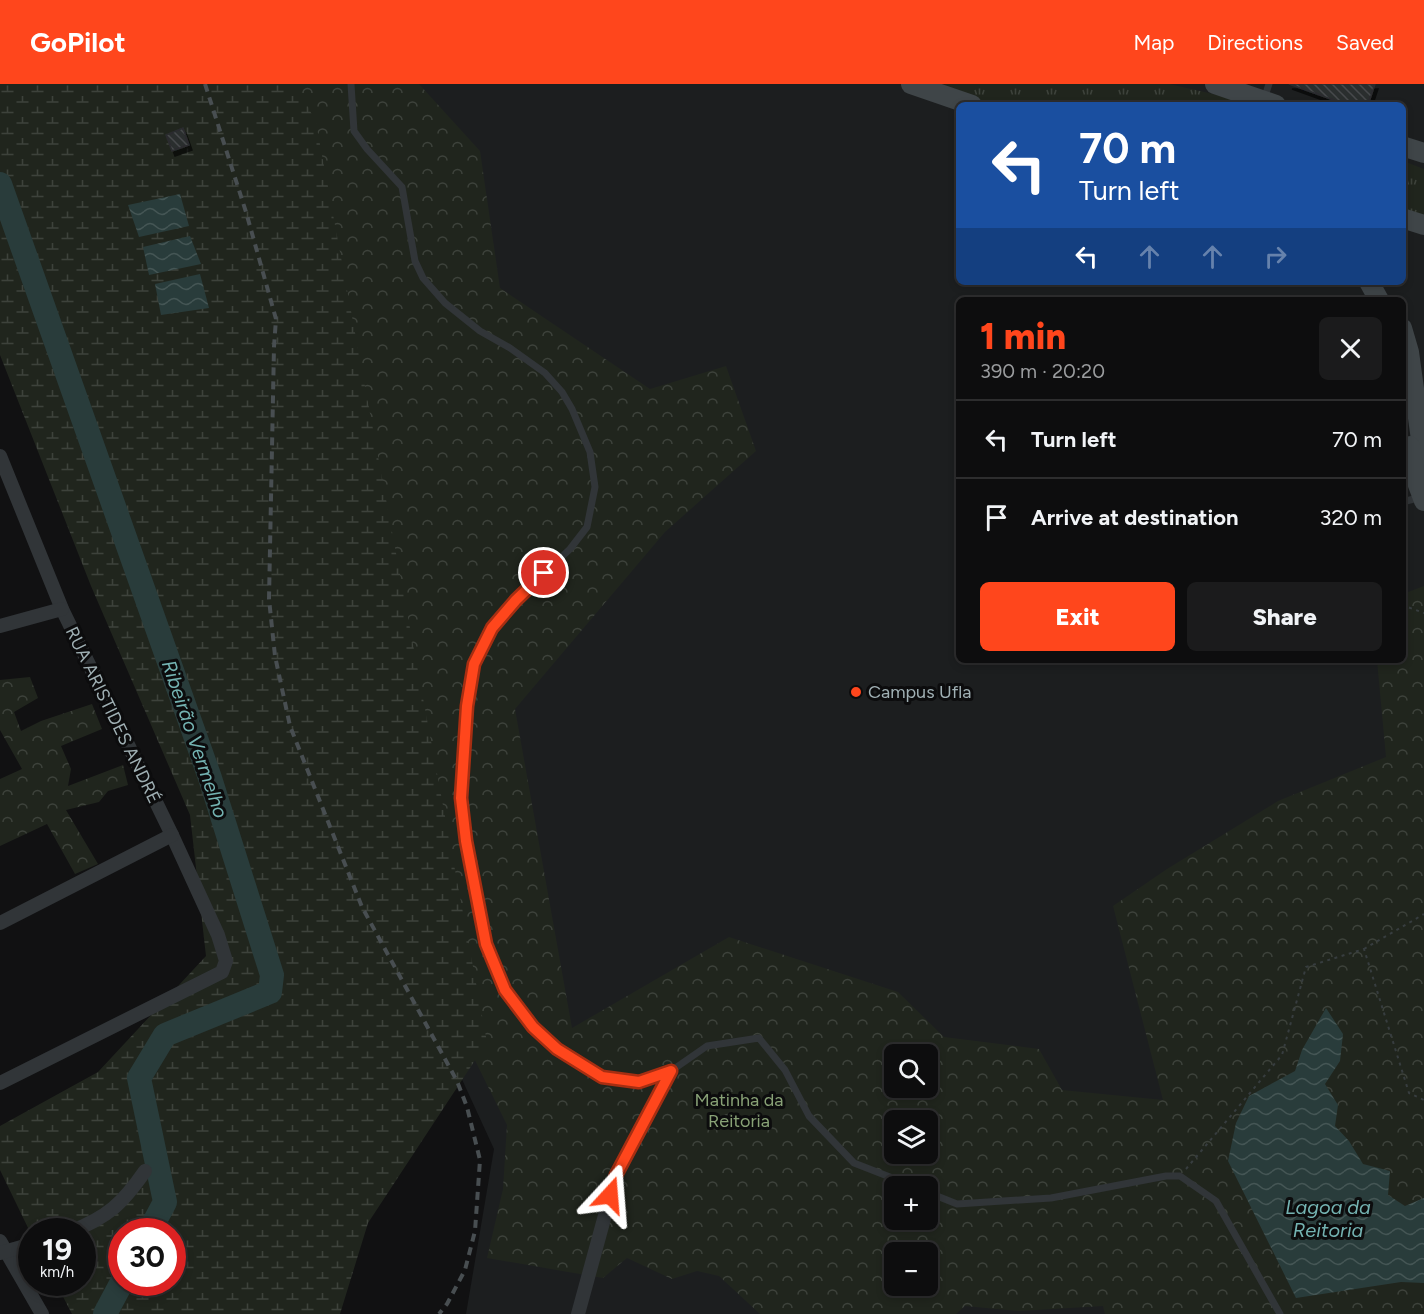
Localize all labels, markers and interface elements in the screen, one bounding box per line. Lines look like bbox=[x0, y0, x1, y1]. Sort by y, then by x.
text: GoPilot bbox=[30, 25, 126, 59]
text: Map bbox=[1133, 30, 1174, 55]
text: Directions bbox=[1207, 30, 1303, 55]
text: Saved bbox=[1336, 30, 1394, 55]
text: 70 m bbox=[1079, 123, 1176, 174]
icon: left bbox=[980, 126, 1058, 204]
text: Turn left bbox=[1079, 174, 1179, 207]
icon: left bbox=[1070, 240, 1103, 273]
icon: ahead bbox=[1133, 240, 1166, 273]
icon: ahead bbox=[1196, 240, 1229, 273]
icon: right bbox=[1259, 240, 1292, 273]
text: 1 min bbox=[980, 315, 1066, 358]
button: close bbox=[1319, 317, 1382, 380]
text: 390 m · 20:20 bbox=[980, 359, 1105, 383]
icon: left bbox=[980, 423, 1013, 456]
text: Turn left bbox=[1031, 426, 1117, 453]
text: 70 m bbox=[1332, 426, 1382, 453]
icon: arrive bbox=[980, 501, 1013, 534]
text: Arrive at destination bbox=[1031, 504, 1239, 531]
text: 320 m bbox=[1319, 504, 1382, 531]
pin bbox=[518, 547, 569, 598]
icon: arrive bbox=[527, 556, 560, 589]
button: Exit bbox=[980, 582, 1175, 651]
button: Share bbox=[1187, 582, 1382, 651]
street label: RUA ARISTIDES ANDRÉ bbox=[61, 623, 165, 807]
water label: Ribeirão Vermelho bbox=[157, 657, 233, 822]
place label: Campus Ufla bbox=[868, 681, 972, 703]
marker: Campus Ufla bbox=[849, 685, 863, 699]
map controls bbox=[884, 1044, 938, 1296]
button: search bbox=[884, 1044, 938, 1098]
park label: Matinha da Reitoria bbox=[695, 1089, 783, 1132]
button: layers bbox=[884, 1110, 938, 1164]
position arrow bbox=[578, 1163, 642, 1227]
button: + bbox=[884, 1176, 938, 1230]
water label: Lagoa da Reitoria bbox=[1285, 1195, 1371, 1242]
speed limit sign: 30 bbox=[108, 1218, 186, 1296]
text: 19 bbox=[42, 1231, 72, 1268]
button: − bbox=[884, 1242, 938, 1296]
text: km/h bbox=[40, 1263, 74, 1281]

